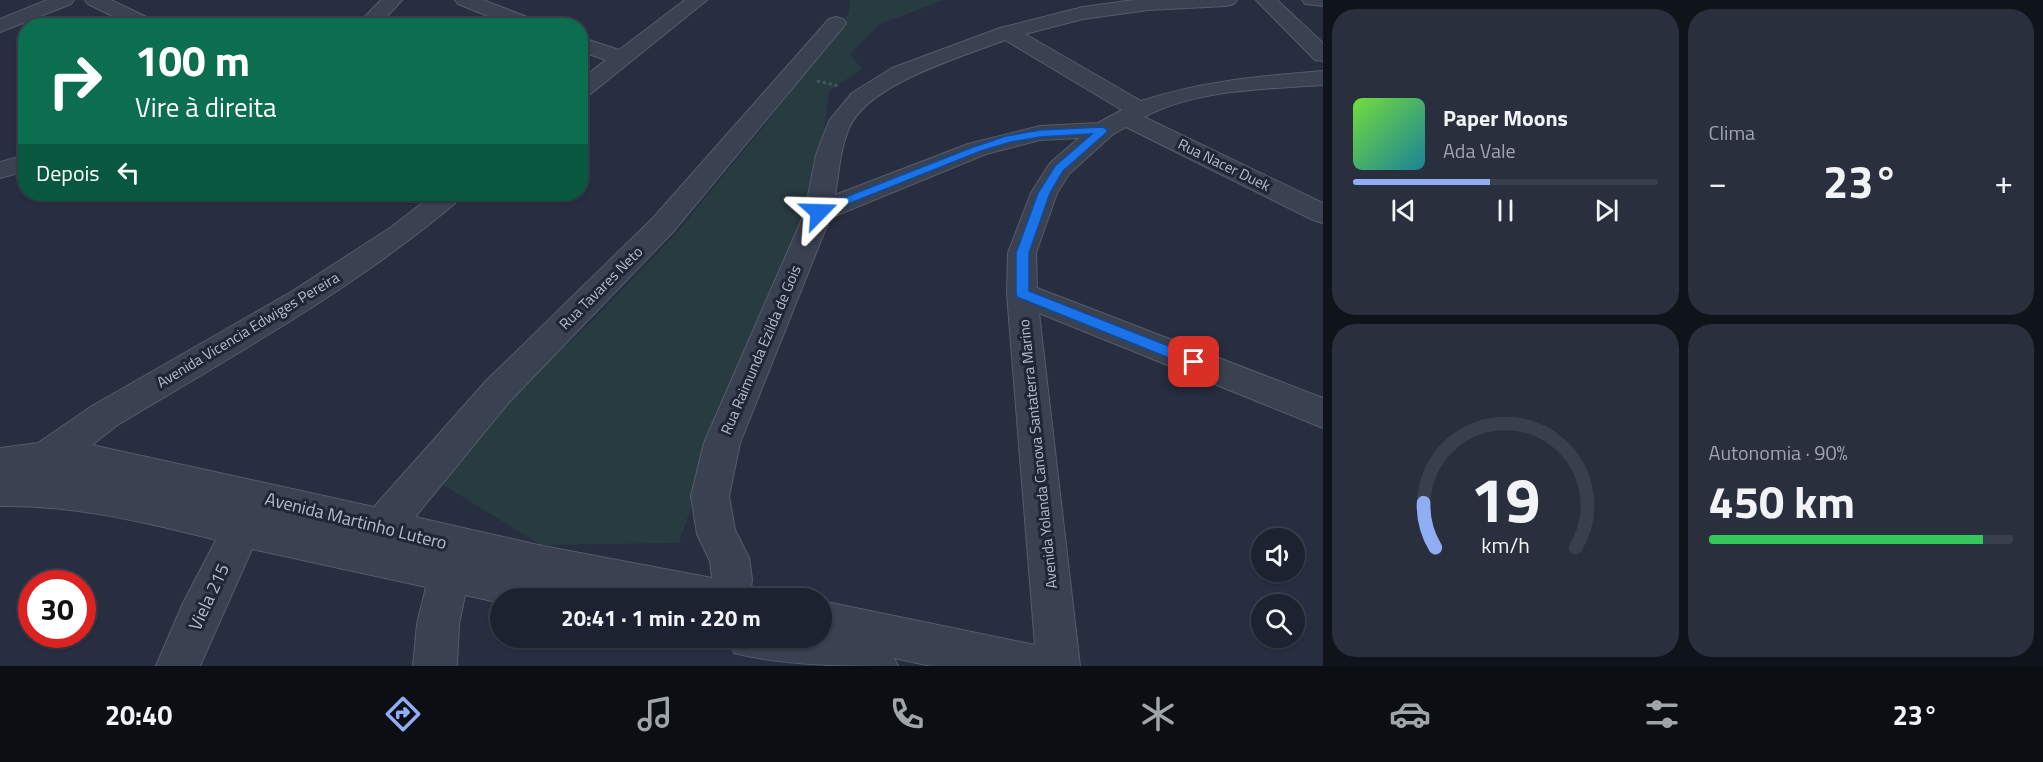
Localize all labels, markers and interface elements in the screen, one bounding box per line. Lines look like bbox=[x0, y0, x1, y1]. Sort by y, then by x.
text: 100 m bbox=[135, 28, 250, 92]
icon: right bbox=[36, 42, 114, 120]
text: Vire à direita bbox=[135, 86, 277, 127]
text: Paper Moons bbox=[1443, 101, 1568, 135]
text: Clima bbox=[1709, 117, 1755, 148]
street label: Rua Nacer Duek bbox=[1174, 132, 1274, 197]
text: Ada Vale bbox=[1443, 135, 1516, 166]
text: 23° bbox=[1823, 147, 1899, 215]
text: Depois bbox=[36, 156, 100, 190]
icon: left bbox=[112, 156, 145, 189]
text: − bbox=[1709, 157, 1727, 207]
text: + bbox=[1995, 157, 2013, 207]
position arrow bbox=[787, 180, 851, 244]
icon: previous bbox=[1387, 194, 1420, 227]
icon: pause bbox=[1489, 194, 1522, 227]
icon: next bbox=[1590, 194, 1623, 227]
street label: Rua Tavares Neto bbox=[554, 240, 648, 335]
street label: Rua Raimunda Ezilda de Gois bbox=[714, 261, 807, 438]
street label: Avenida Vicencia Edwiges Pereira bbox=[152, 266, 344, 393]
street label: Avenida Yolanda Canova Santaterra Marino bbox=[1012, 318, 1063, 590]
pin bbox=[1168, 336, 1219, 387]
icon: arrive bbox=[1177, 345, 1210, 378]
text: Autonomia · 90% bbox=[1709, 437, 1848, 468]
text: 19 bbox=[1470, 451, 1540, 546]
text: 450 km bbox=[1709, 467, 1855, 535]
street label: Avenida Martinho Lutero bbox=[262, 485, 450, 556]
map controls bbox=[1251, 528, 1305, 648]
button: sound bbox=[1251, 528, 1305, 582]
text: km/h bbox=[1481, 529, 1530, 561]
street label: Viela 215 bbox=[181, 559, 236, 635]
speed limit sign: 30 bbox=[18, 570, 96, 648]
button: search bbox=[1251, 594, 1305, 648]
text: 20:41 · 1 min · 220 m bbox=[561, 601, 761, 635]
icon: directions bbox=[382, 693, 424, 735]
icon: music bbox=[634, 693, 676, 735]
icon: phone bbox=[886, 693, 928, 735]
icon: climate bbox=[1137, 693, 1179, 735]
icon: car bbox=[1389, 693, 1431, 735]
icon: filters bbox=[1641, 693, 1683, 735]
text: 20:40 bbox=[105, 694, 172, 735]
text: 23° bbox=[1893, 694, 1938, 735]

